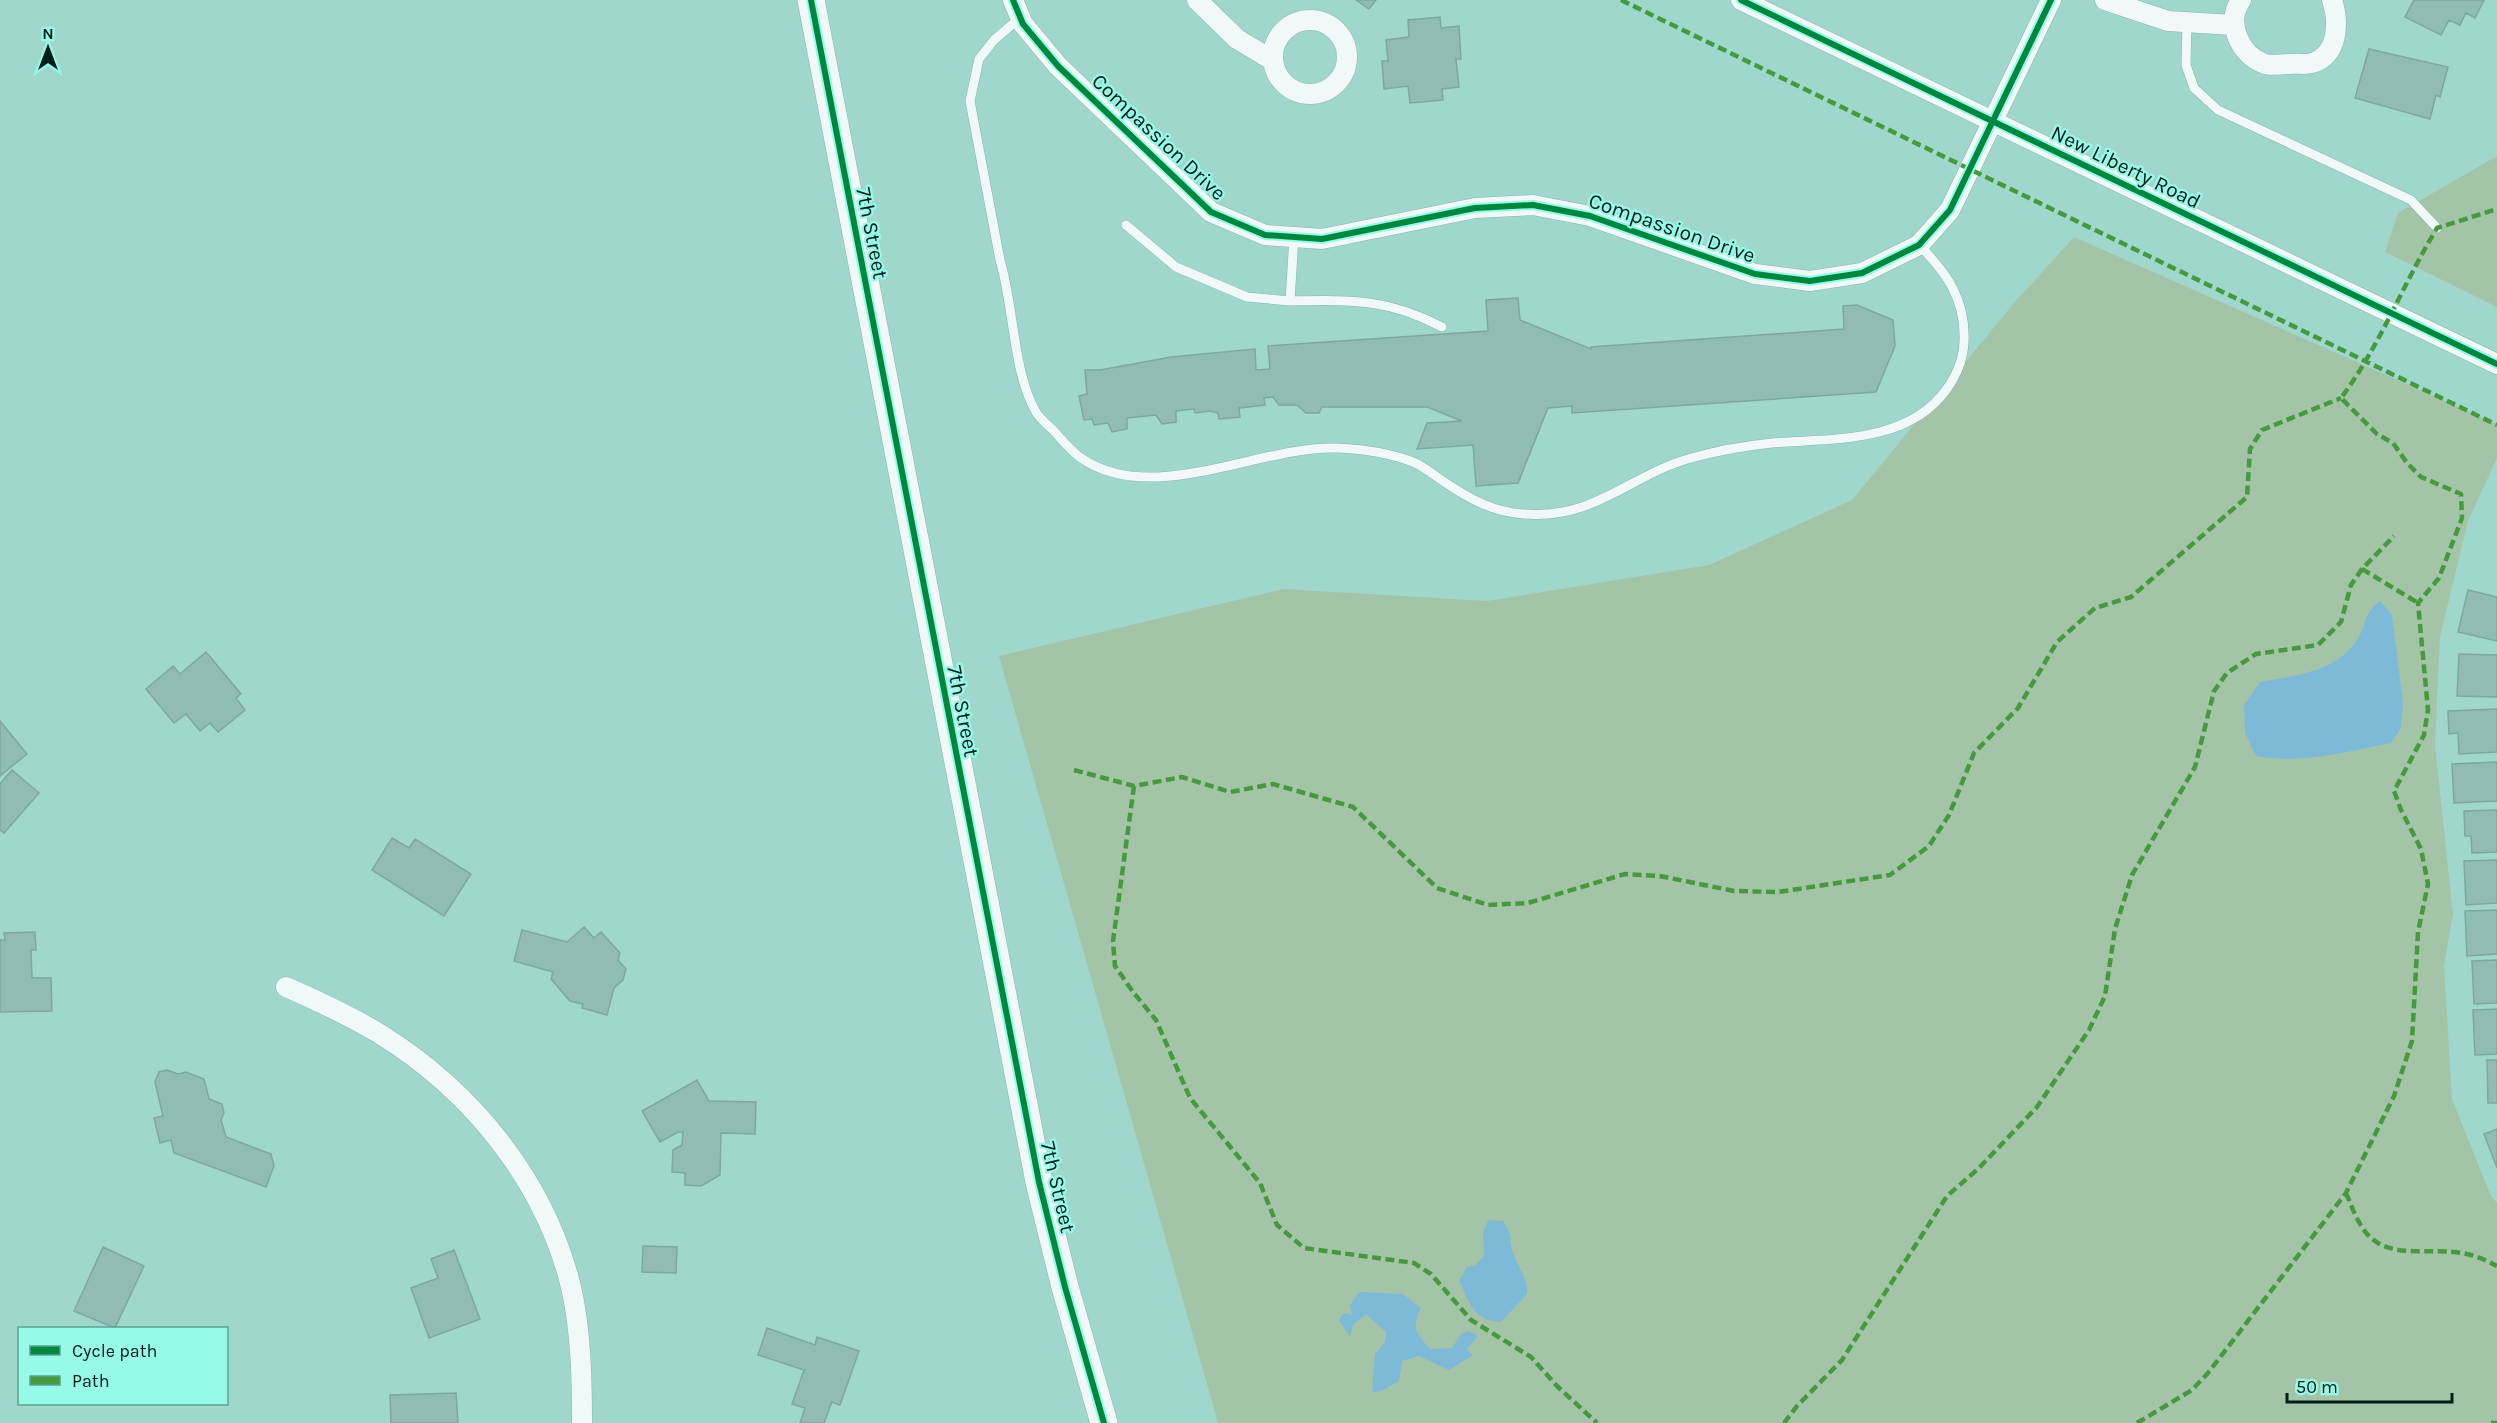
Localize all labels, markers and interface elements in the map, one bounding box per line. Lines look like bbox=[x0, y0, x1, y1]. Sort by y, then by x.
north arrow bbox=[18, 18, 78, 78]
text: N bbox=[42, 24, 54, 43]
street label: Compassion Drive bbox=[1087, 69, 1231, 205]
street label: New Liberty Road bbox=[2047, 120, 2205, 214]
street label: 7th Street bbox=[851, 185, 893, 281]
street label: Compassion Drive bbox=[1586, 188, 1758, 268]
street label: 7th Street bbox=[942, 663, 984, 759]
street label: 7th Street bbox=[1036, 1139, 1080, 1235]
legend bbox=[18, 1327, 228, 1405]
text: Cycle path bbox=[72, 1340, 157, 1362]
scale bar bbox=[2287, 1366, 2452, 1404]
text: Path bbox=[72, 1370, 110, 1392]
text: 50 m bbox=[2296, 1376, 2338, 1398]

